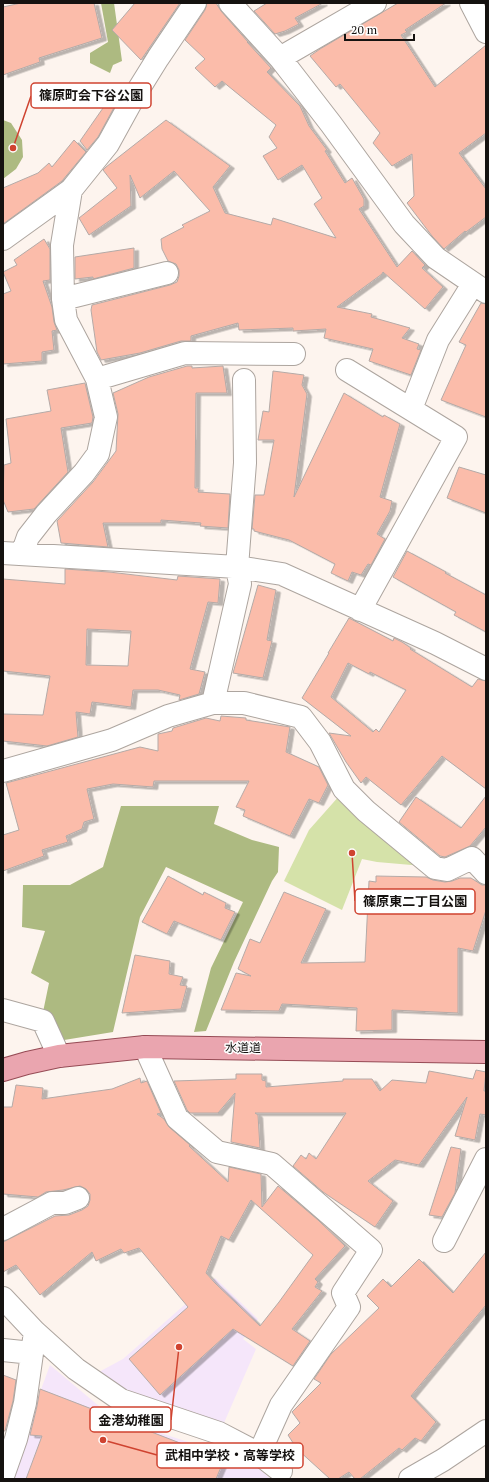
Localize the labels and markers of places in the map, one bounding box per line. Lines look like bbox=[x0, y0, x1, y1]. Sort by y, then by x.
callout: 篠原町会下谷公園 bbox=[31, 83, 151, 108]
callout: 篠原東二丁目公園 bbox=[355, 889, 475, 914]
callout: 金港幼稚園 bbox=[90, 1407, 171, 1432]
callout: 武相中学校・高等学校 bbox=[157, 1443, 303, 1468]

